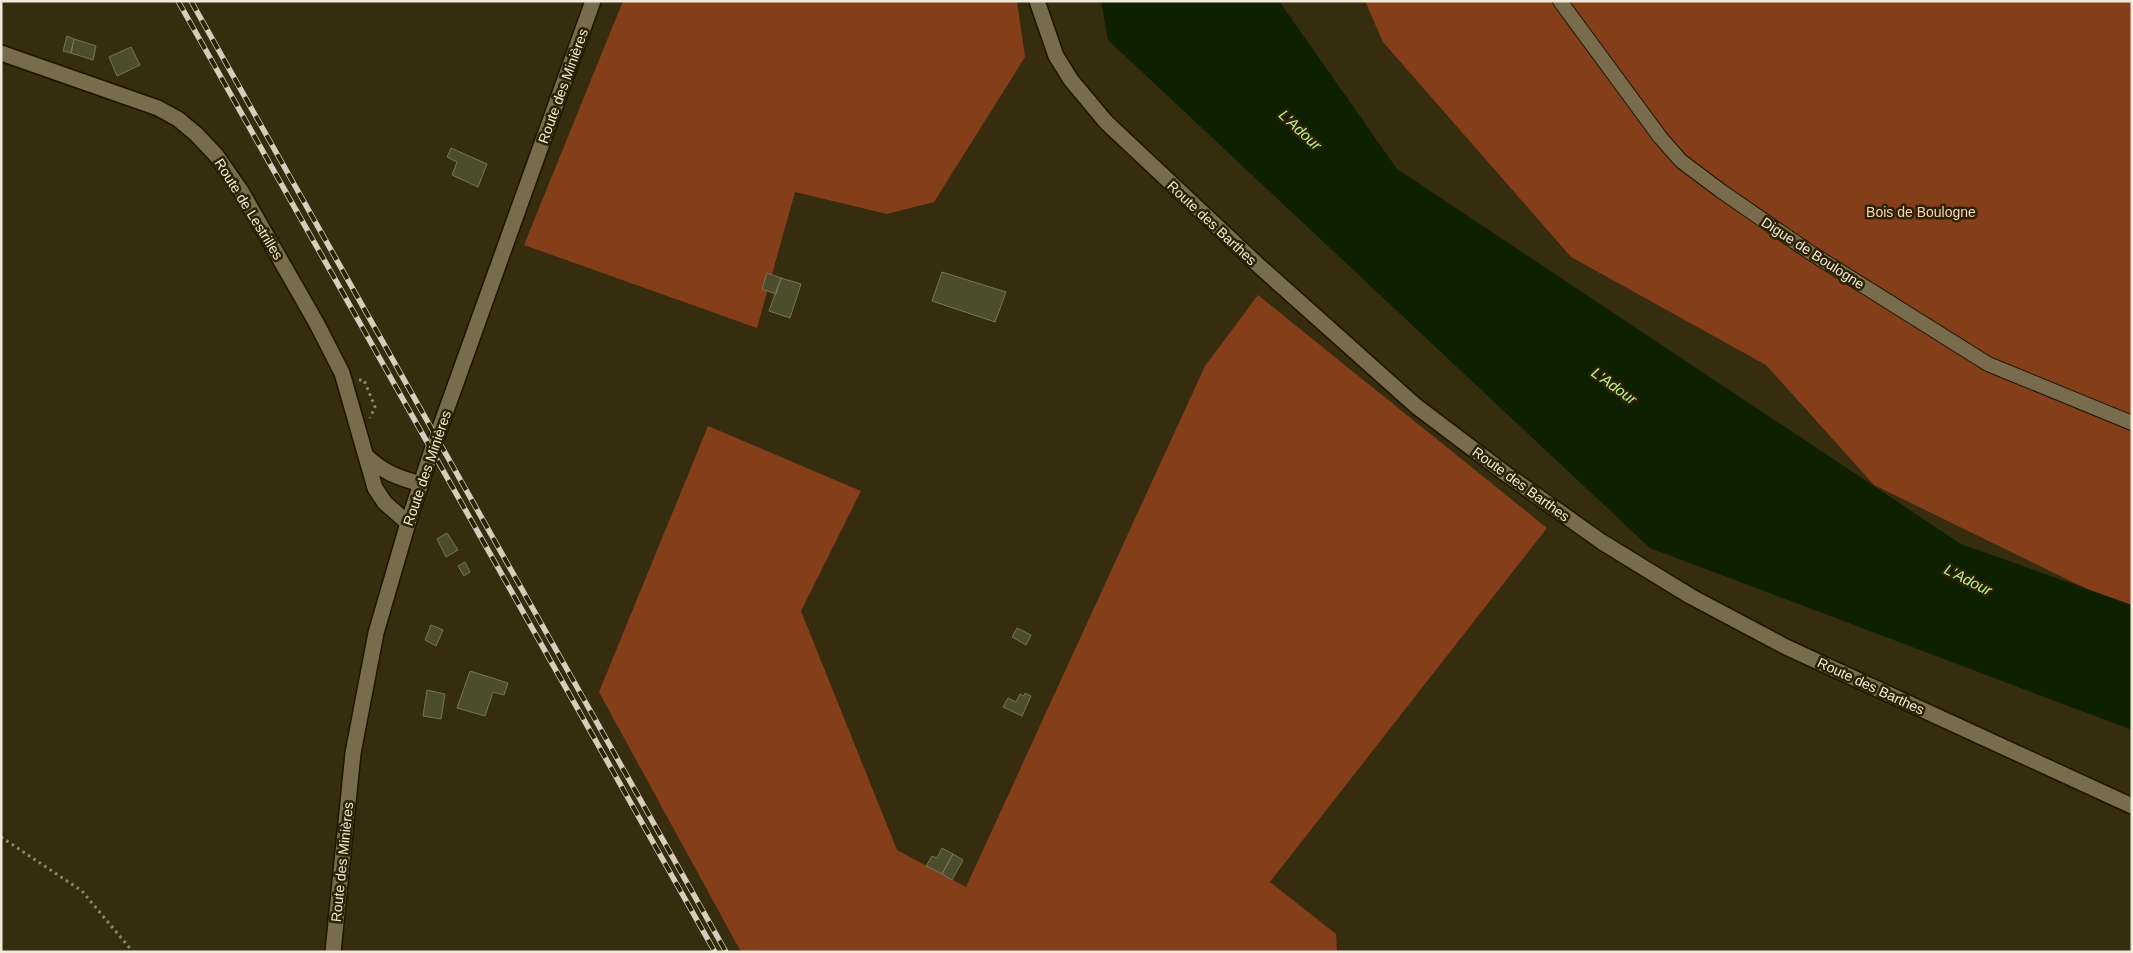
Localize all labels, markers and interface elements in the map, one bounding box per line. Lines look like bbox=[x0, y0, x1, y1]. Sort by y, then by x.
street label: Route des Minières bbox=[535, 27, 591, 145]
water label: L'Adour bbox=[1276, 106, 1326, 154]
street label: Route de Lestrilles bbox=[211, 156, 287, 262]
street label: Route des Barthes bbox=[1164, 178, 1260, 268]
park label: Bois de Boulogne bbox=[1866, 204, 1976, 220]
street label: Digue de Boulogne bbox=[1759, 214, 1867, 292]
water label: L'Adour bbox=[1589, 364, 1641, 408]
street label: Route des Minières bbox=[400, 408, 454, 528]
street label: Route des Barthes bbox=[1469, 443, 1573, 525]
water label: L'Adour bbox=[1942, 560, 1996, 599]
street label: Route des Barthes bbox=[1815, 654, 1927, 718]
street label: Route des Minières bbox=[328, 801, 356, 923]

